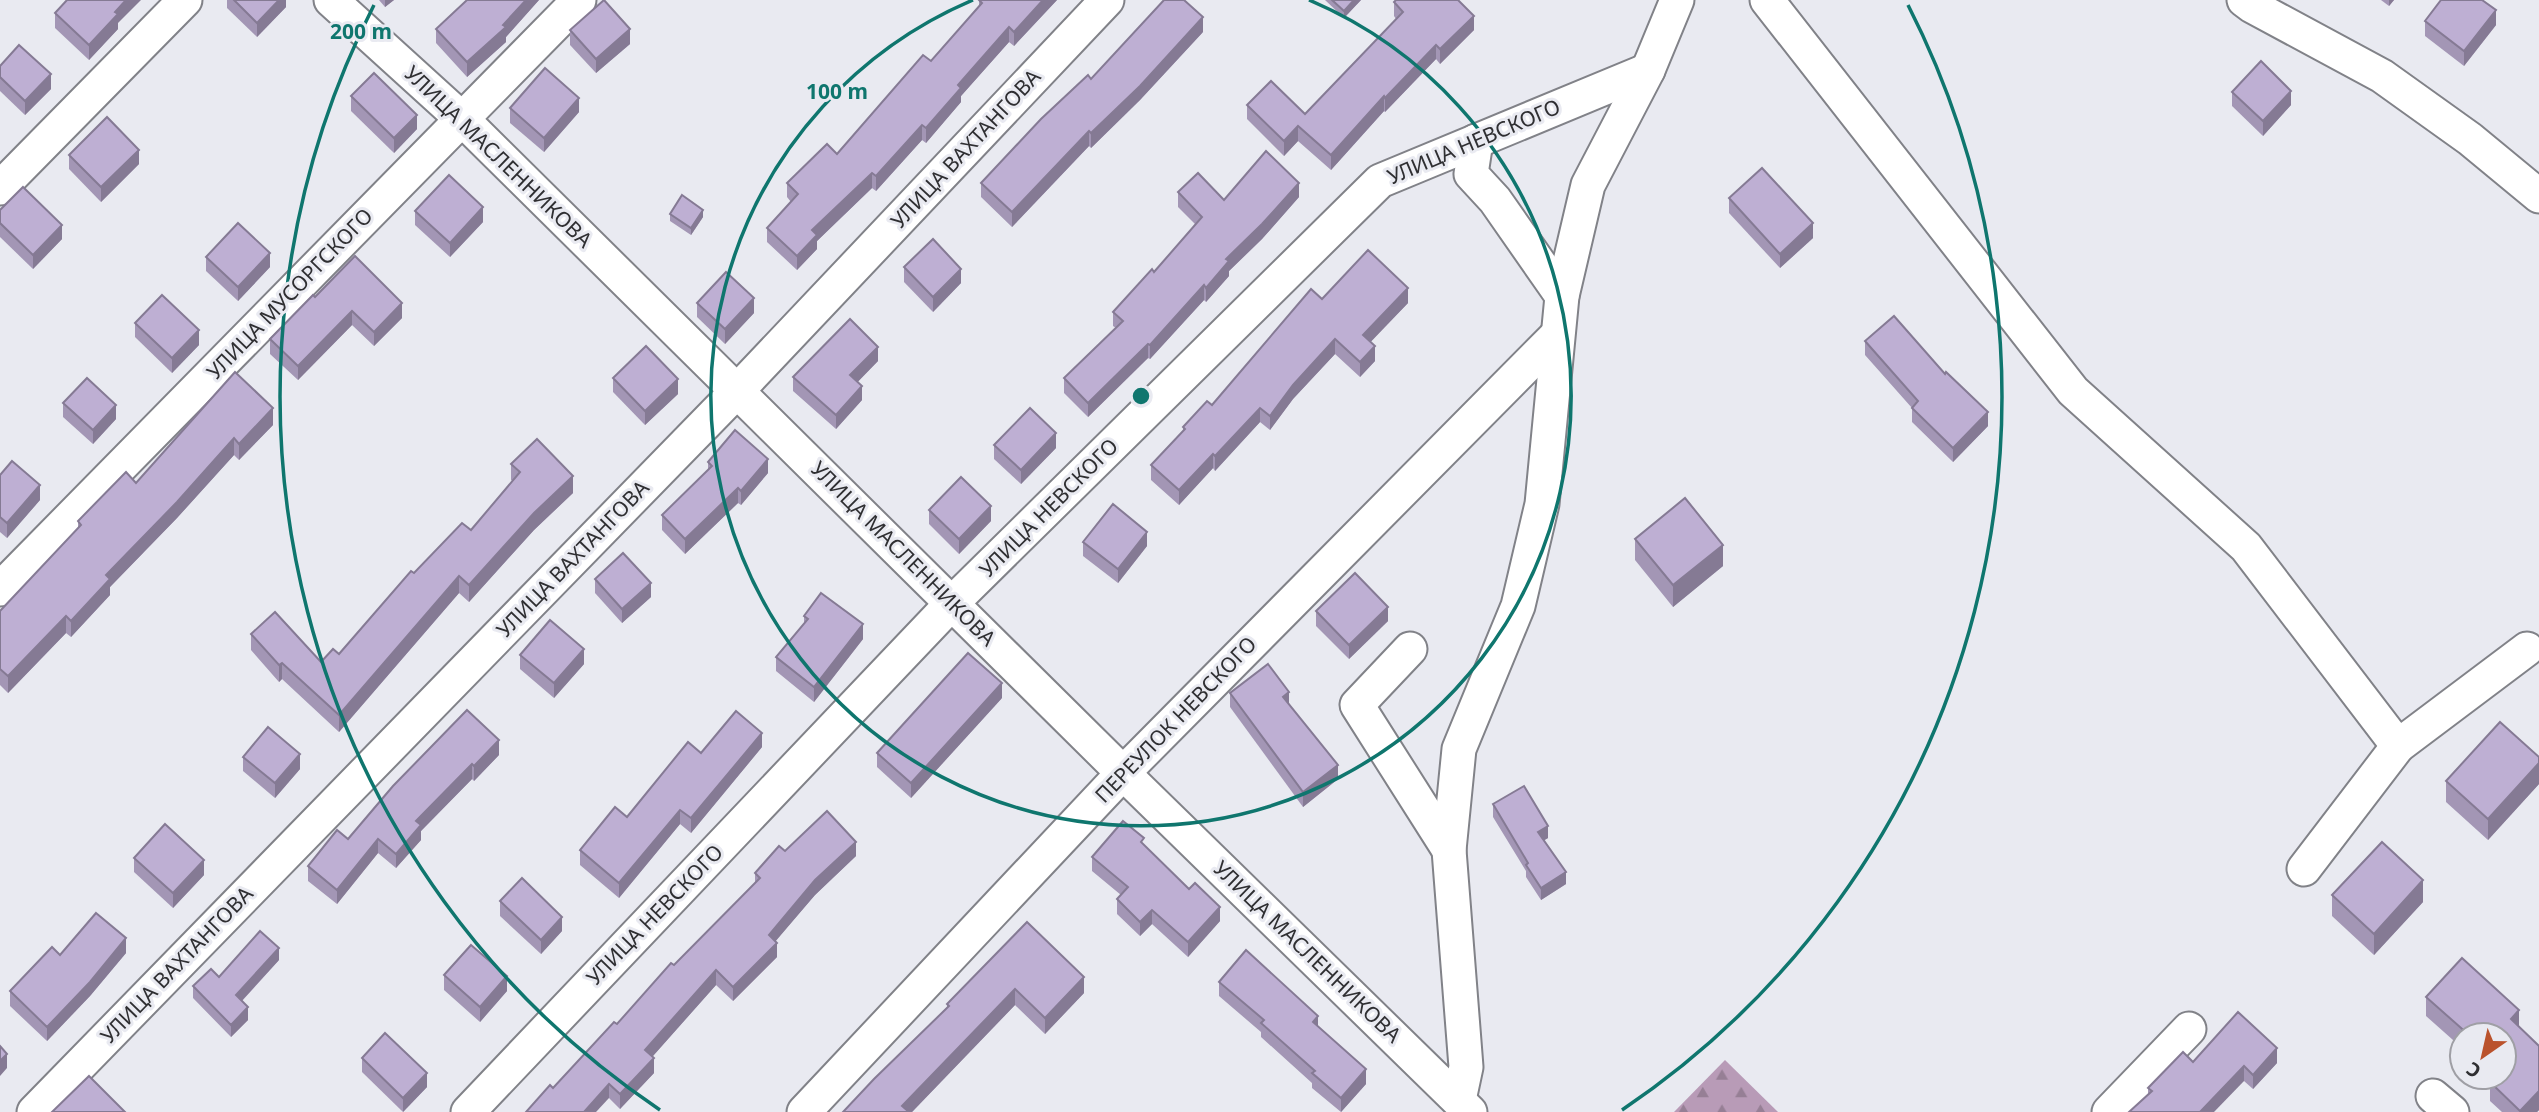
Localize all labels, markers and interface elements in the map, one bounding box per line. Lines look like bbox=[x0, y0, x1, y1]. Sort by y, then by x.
text: 200 m bbox=[330, 17, 392, 45]
street label: УЛИЦА МАСЛЕННИКОВА bbox=[399, 59, 599, 254]
street label: УЛИЦА ВАХТАНГОВА bbox=[884, 62, 1047, 234]
text: 100 m bbox=[806, 77, 868, 105]
street label: УЛИЦА НЕВСКОГО bbox=[1383, 92, 1564, 190]
street label: УЛИЦА МУСОРГСКОГО bbox=[200, 202, 378, 385]
centre of rings bbox=[1129, 384, 1153, 408]
street label: УЛИЦА НЕВСКОГО bbox=[973, 432, 1124, 583]
street label: УЛИЦА МАСЛЕННИКОВА bbox=[805, 455, 1003, 652]
street label: УЛИЦА ВАХТАНГОВА bbox=[490, 473, 655, 643]
street label: ПЕРЕУЛОК НЕВСКОГО bbox=[1088, 630, 1262, 809]
street label: УЛИЦА НЕВСКОГО bbox=[580, 838, 729, 991]
street label: УЛИЦА МАСЛЕННИКОВА bbox=[1208, 854, 1408, 1049]
street label: УЛИЦА ВАХТАНГОВА bbox=[94, 879, 259, 1049]
north arrow bbox=[2448, 1021, 2518, 1091]
text: С bbox=[2461, 1056, 2486, 1084]

